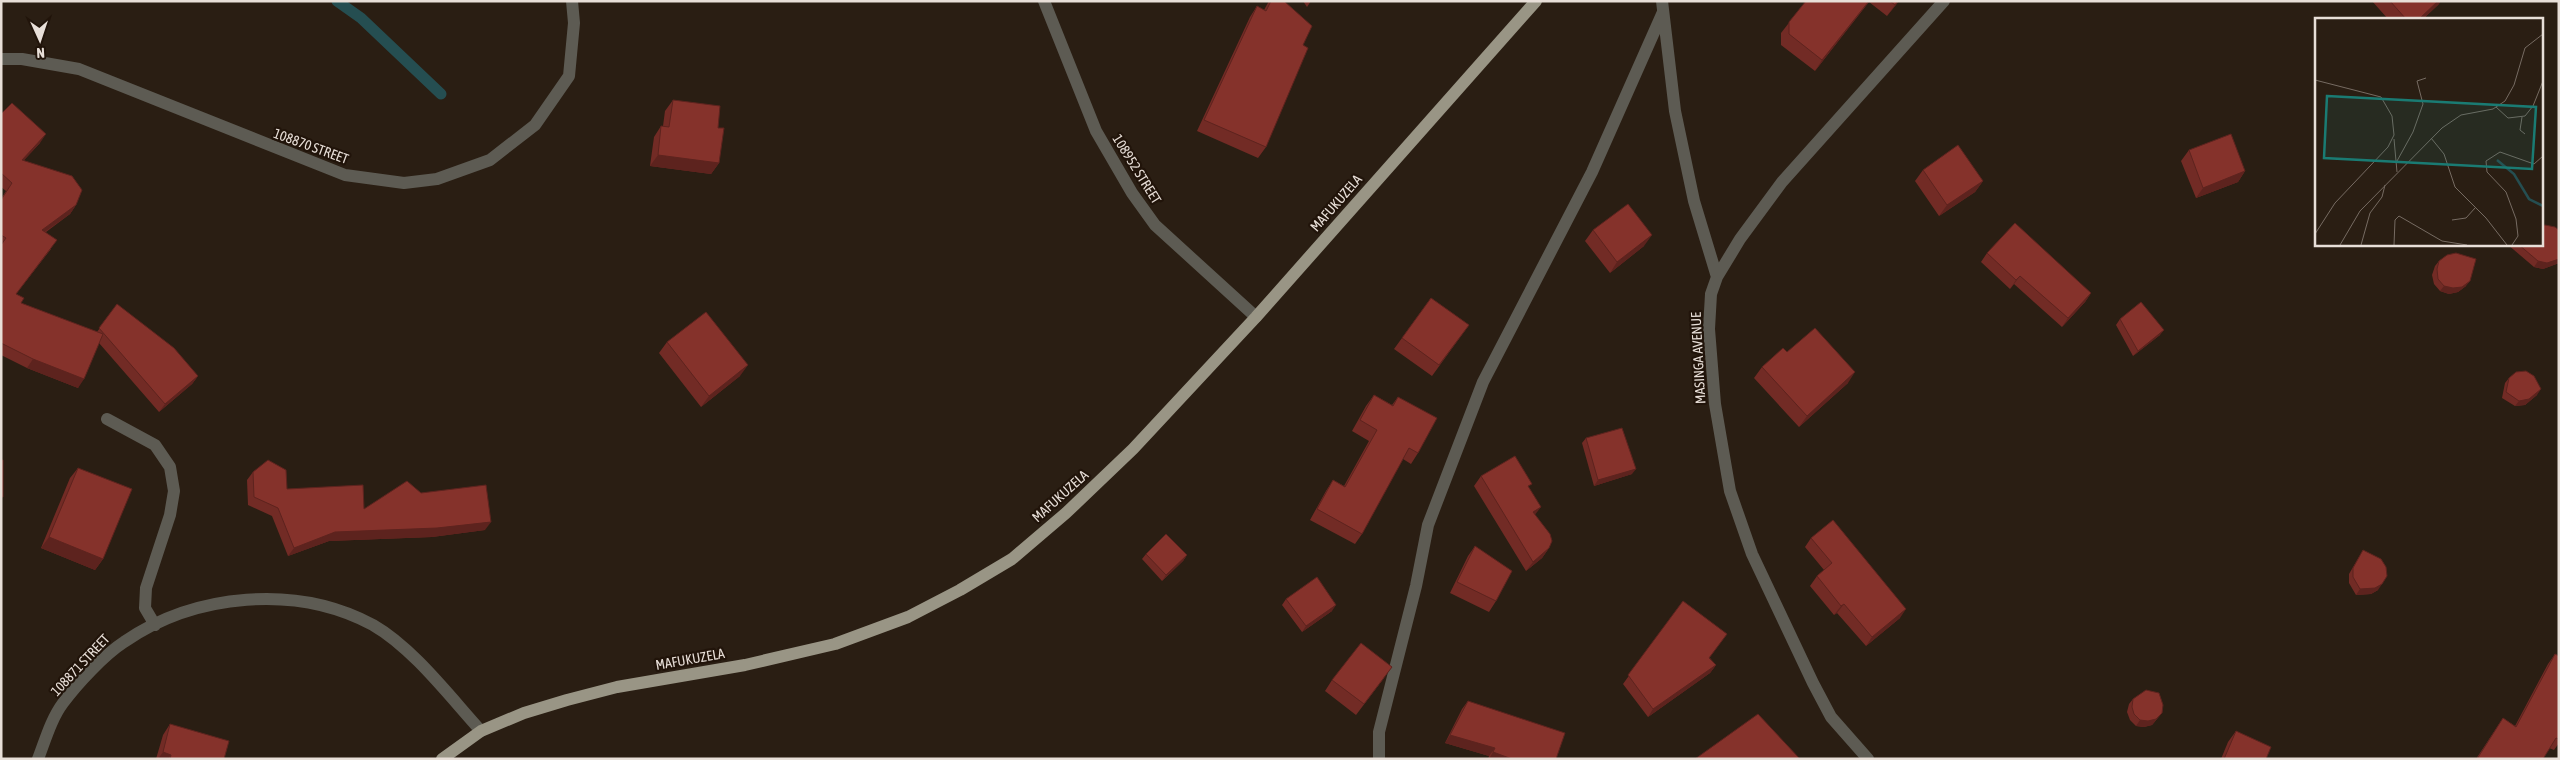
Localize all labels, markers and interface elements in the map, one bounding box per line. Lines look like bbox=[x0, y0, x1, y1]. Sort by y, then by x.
north arrow bbox=[15, 15, 65, 65]
inset map bbox=[2315, 18, 2542, 245]
text: N bbox=[36, 45, 45, 61]
street label: 108870 STREET bbox=[271, 125, 351, 167]
street label: 108952 STREET bbox=[1109, 131, 1165, 207]
street label: MAFUKUZELA bbox=[1307, 171, 1365, 235]
street label: MASINGA AVENUE bbox=[1688, 312, 1708, 404]
street label: MAFUKUZELA bbox=[1029, 467, 1091, 525]
street label: 108871 STREET bbox=[47, 631, 113, 699]
street label: MAFUKUZELA bbox=[654, 645, 726, 673]

